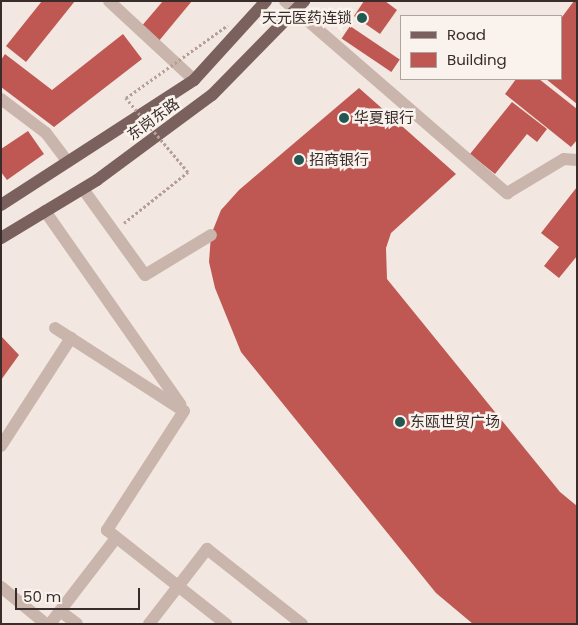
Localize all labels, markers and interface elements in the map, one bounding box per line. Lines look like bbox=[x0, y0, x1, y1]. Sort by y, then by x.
place label: 天元医药连锁 bbox=[262, 9, 352, 27]
marker: 天元医药连锁 bbox=[356, 12, 368, 24]
legend bbox=[400, 15, 563, 80]
text: Road bbox=[447, 24, 486, 45]
text: Building bbox=[447, 49, 507, 70]
street label: 东岗东路 bbox=[123, 94, 183, 144]
place label: 华夏银行 bbox=[354, 109, 414, 127]
marker: 华夏银行 bbox=[338, 112, 350, 124]
place label: 招商银行 bbox=[309, 151, 369, 169]
marker: 招商银行 bbox=[293, 154, 305, 166]
place label: 东瓯世贸广场 bbox=[410, 413, 500, 431]
marker: 东瓯世贸广场 bbox=[394, 416, 406, 428]
scale bar bbox=[18, 578, 142, 610]
text: 50 m bbox=[23, 586, 61, 607]

